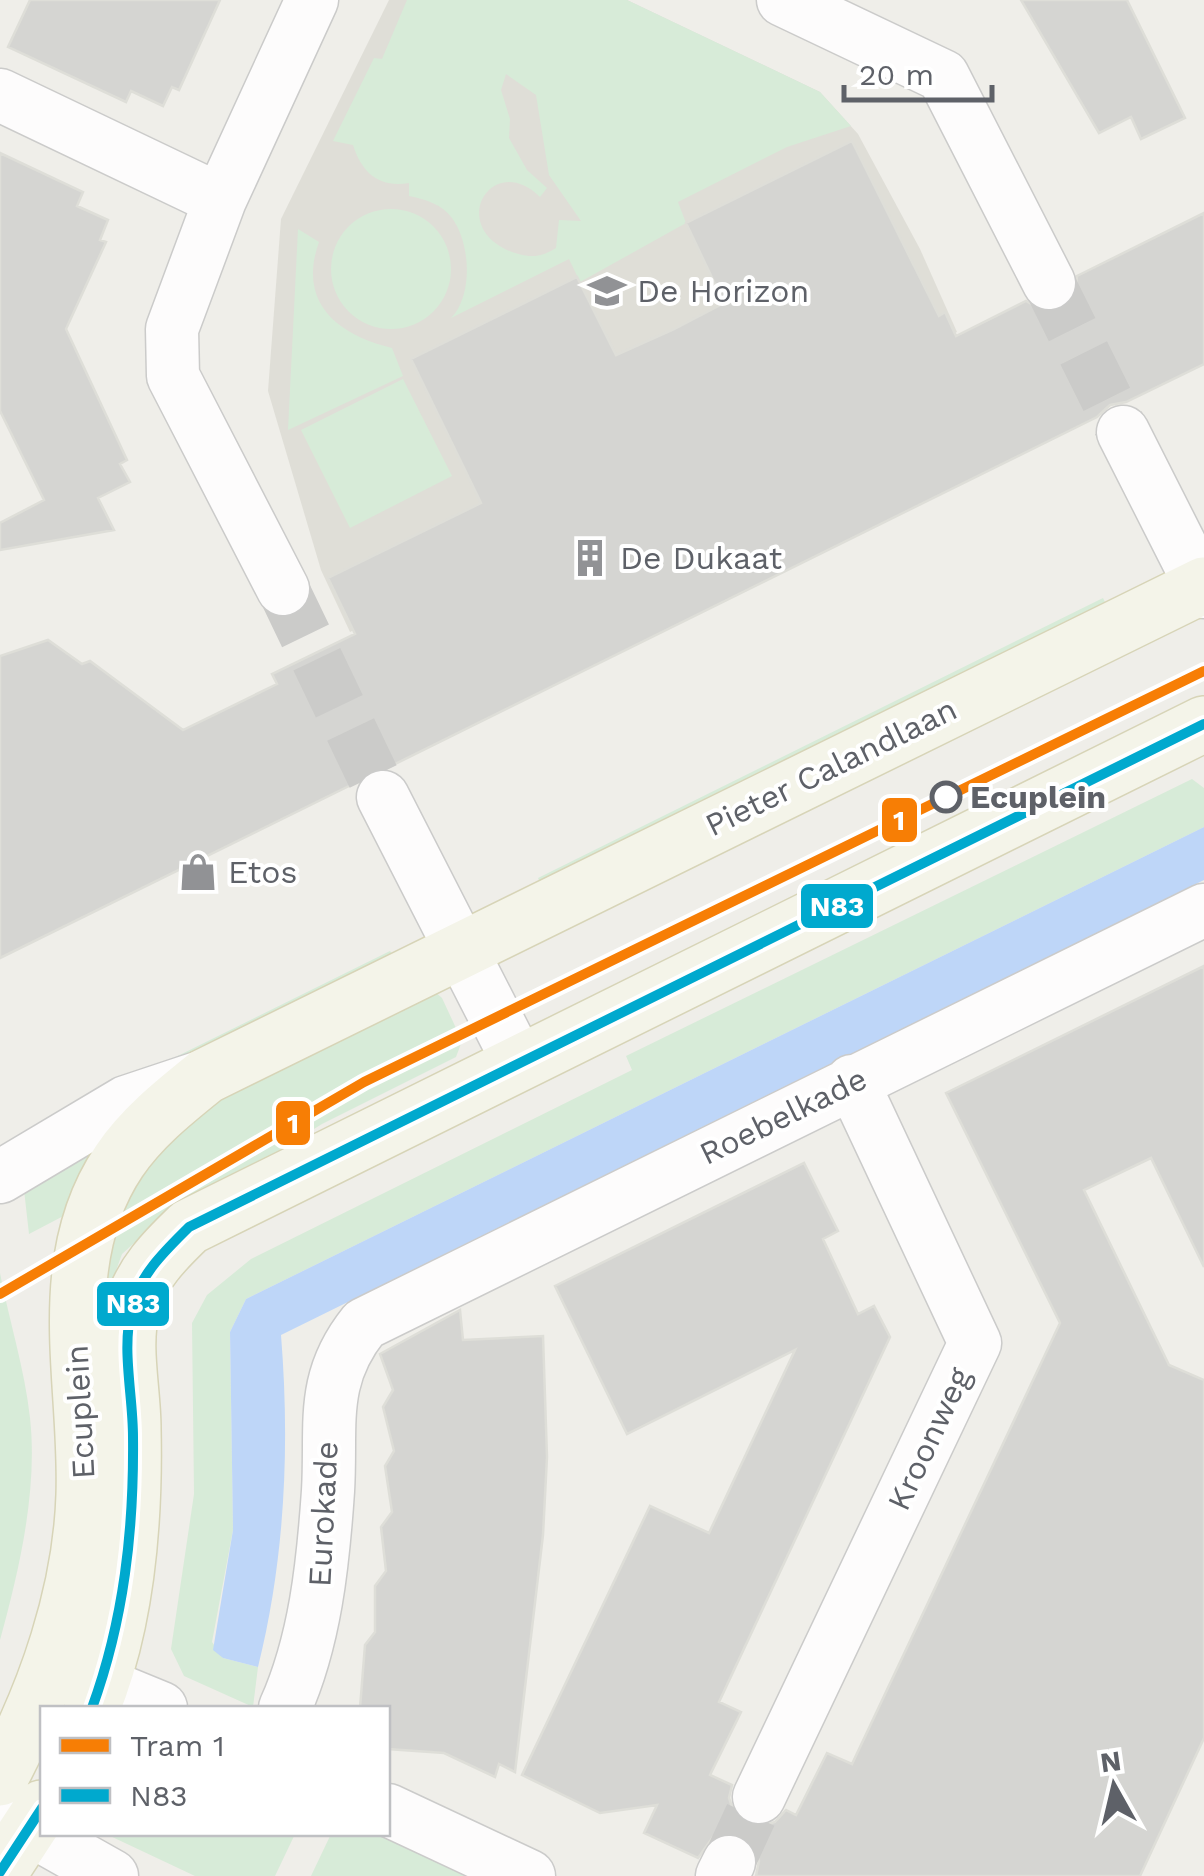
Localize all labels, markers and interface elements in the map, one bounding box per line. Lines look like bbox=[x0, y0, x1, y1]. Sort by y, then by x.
scale bar bbox=[844, 40, 992, 102]
text: 20 m bbox=[859, 57, 934, 92]
school or university icon: De Horizon bbox=[586, 270, 628, 312]
place label: De Horizon bbox=[637, 272, 809, 310]
building icon: De Dukaat bbox=[569, 537, 611, 579]
place label: De Dukaat bbox=[620, 539, 782, 577]
street label: Pieter Calandlaan bbox=[699, 690, 963, 844]
place label: Ecuplein bbox=[970, 778, 1106, 816]
marker: Ecuplein bbox=[931, 782, 961, 812]
line badge: 1 bbox=[880, 796, 919, 844]
text: 1 bbox=[893, 804, 905, 837]
shop icon: Etos bbox=[177, 851, 219, 893]
place label: Etos bbox=[228, 853, 297, 891]
line badge: N83 bbox=[799, 882, 875, 930]
text: N83 bbox=[810, 890, 864, 923]
street label: Roebelkade bbox=[693, 1059, 873, 1173]
line badge: 1 bbox=[274, 1099, 312, 1147]
text: 1 bbox=[287, 1107, 299, 1140]
line badge: N83 bbox=[95, 1280, 171, 1328]
text: N83 bbox=[106, 1287, 160, 1320]
street label: Ecuplein bbox=[58, 1344, 102, 1480]
street label: Kroonweg bbox=[879, 1361, 979, 1516]
street label: Eurokade bbox=[300, 1440, 346, 1588]
legend bbox=[40, 1706, 390, 1836]
text: Tram 1 bbox=[130, 1728, 225, 1763]
north arrow bbox=[1064, 1736, 1164, 1836]
text: N bbox=[1098, 1744, 1123, 1780]
text: N83 bbox=[130, 1778, 187, 1813]

